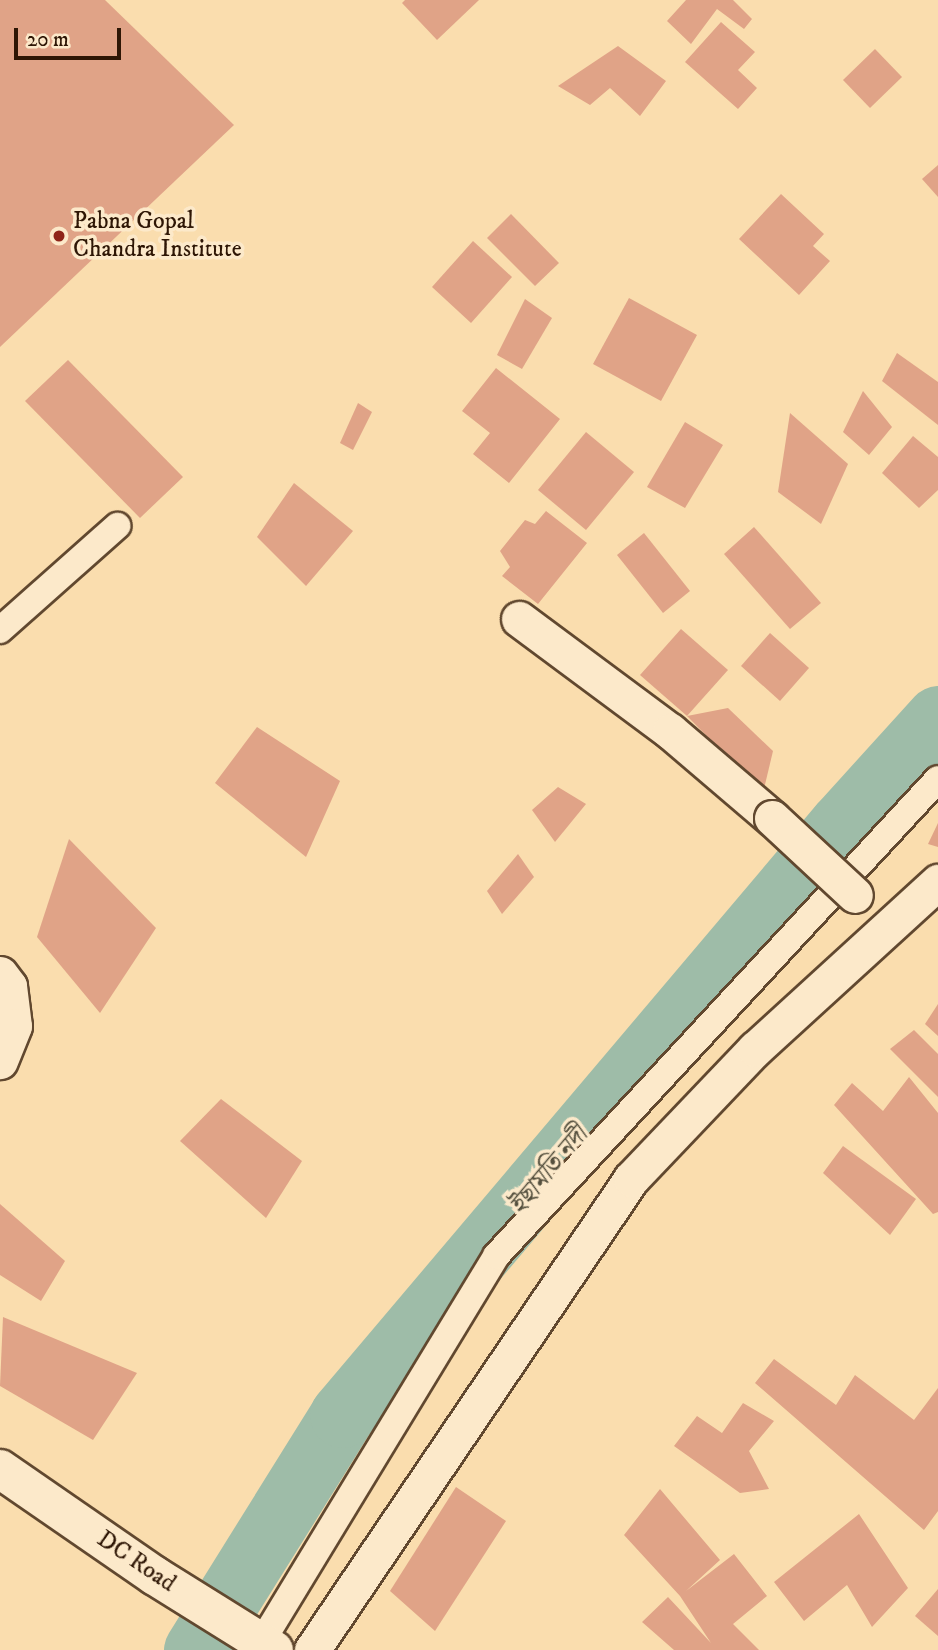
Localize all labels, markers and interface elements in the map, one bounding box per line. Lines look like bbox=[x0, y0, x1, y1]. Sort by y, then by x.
scale bar bbox=[18, 14, 124, 58]
text: 20 m bbox=[27, 27, 69, 53]
place label: Pabna Gopal Chandra Institute bbox=[73, 208, 242, 264]
marker: Pabna Gopal Chandra Institute bbox=[51, 228, 67, 244]
water label: ইছামতি নদী bbox=[503, 1121, 595, 1221]
street label: DC Road bbox=[91, 1525, 181, 1599]

